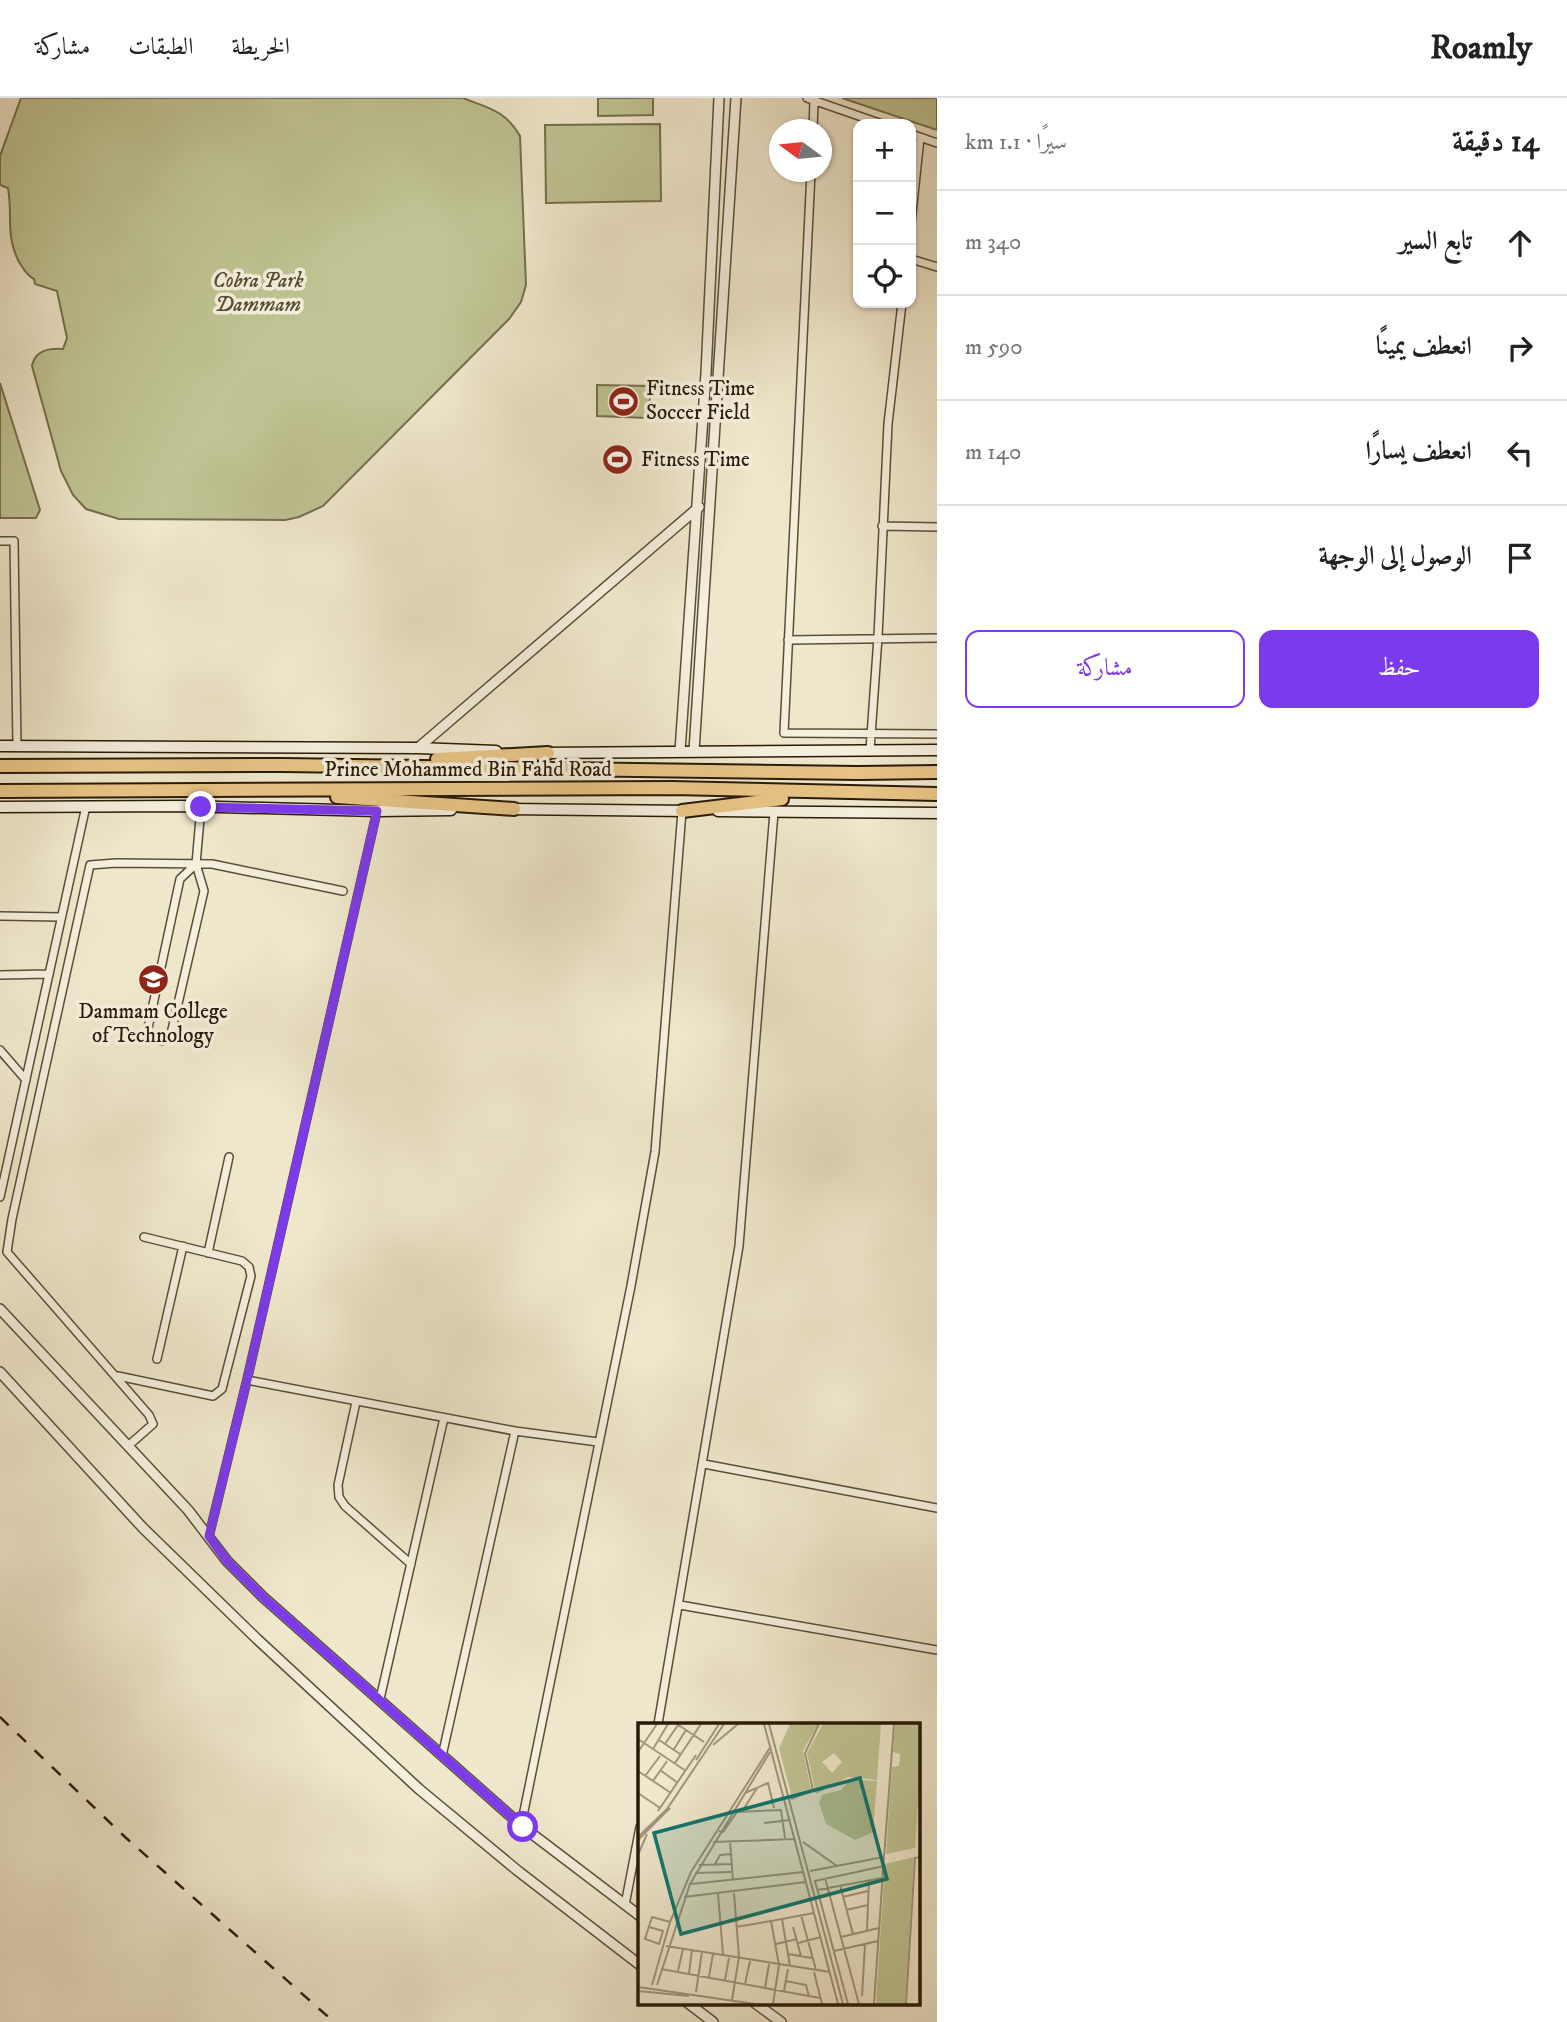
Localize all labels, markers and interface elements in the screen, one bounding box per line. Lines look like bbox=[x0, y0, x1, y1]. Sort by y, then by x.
text: Roamly bbox=[1430, 28, 1532, 69]
text: مشاركة bbox=[35, 32, 90, 62]
text: الطبقات bbox=[128, 32, 194, 62]
text: الخريطة bbox=[232, 32, 290, 62]
north arrow bbox=[769, 119, 832, 182]
map controls bbox=[853, 119, 916, 308]
button: + bbox=[853, 119, 916, 182]
text: 14 دقيقة bbox=[1452, 124, 1539, 161]
text: سيرًا · 1.1 km bbox=[965, 128, 1067, 157]
button: − bbox=[853, 182, 916, 245]
icon: ahead bbox=[1501, 224, 1539, 262]
text: تابع السير bbox=[1399, 225, 1472, 258]
text: 340 m bbox=[965, 228, 1021, 257]
button: locate bbox=[853, 245, 916, 308]
park label: Cobra Park Dammam bbox=[213, 268, 304, 318]
icon: right bbox=[1501, 329, 1539, 367]
text: انعطف يمينًا bbox=[1376, 330, 1472, 363]
text: 590 m bbox=[965, 333, 1023, 362]
place label: Fitness Time Soccer Field bbox=[646, 376, 755, 426]
sports icon: Fitness Time Soccer Field bbox=[606, 384, 640, 418]
icon: left bbox=[1501, 434, 1539, 472]
text: انعطف يسارًا bbox=[1365, 435, 1472, 468]
text: 140 m bbox=[965, 438, 1021, 467]
sports icon: Fitness Time bbox=[601, 443, 635, 477]
place label: Fitness Time bbox=[641, 447, 750, 473]
icon: arrive bbox=[1501, 539, 1539, 577]
text: الوصول إلى الوجهة bbox=[1318, 540, 1472, 573]
button: مشاركة bbox=[965, 630, 1245, 708]
button: حفظ bbox=[1259, 630, 1539, 708]
street label: Prince Mohammed Bin Fahd Road bbox=[324, 757, 612, 783]
route end bbox=[185, 791, 216, 822]
school or university icon: Dammam College of Technology bbox=[136, 963, 170, 997]
place label: Dammam College of Technology bbox=[78, 999, 228, 1049]
inset map bbox=[638, 1723, 920, 2004]
route start bbox=[507, 1811, 538, 1842]

